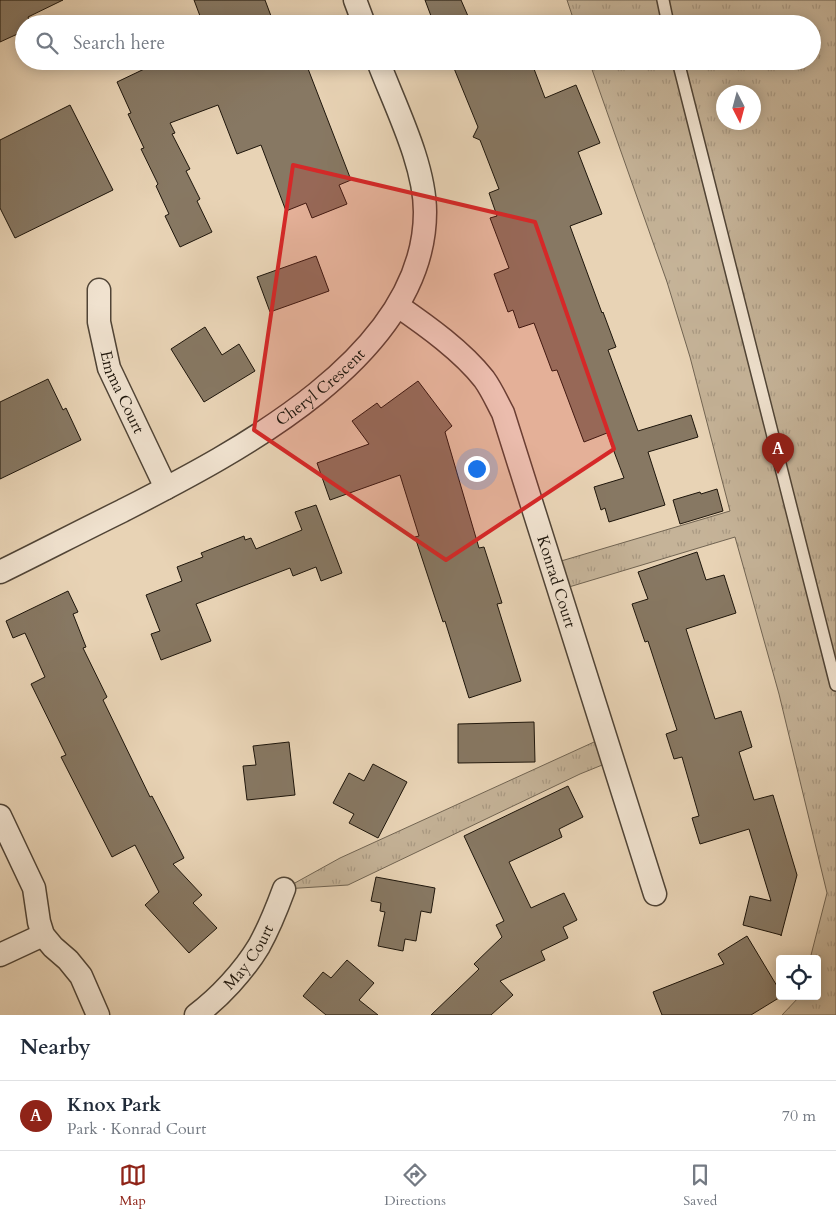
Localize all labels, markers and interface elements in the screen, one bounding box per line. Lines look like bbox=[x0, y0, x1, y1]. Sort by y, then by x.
search box bbox=[15, 15, 821, 70]
icon: search bbox=[33, 29, 61, 57]
text: Search here bbox=[73, 30, 165, 56]
north arrow bbox=[716, 85, 761, 130]
street label: Cheryl Crescent bbox=[271, 344, 370, 431]
street label: Emma Court bbox=[95, 349, 150, 437]
pin: A bbox=[762, 433, 794, 474]
your location bbox=[464, 456, 490, 482]
street label: Konrad Court bbox=[531, 533, 581, 631]
street label: May Court bbox=[219, 921, 279, 995]
map controls bbox=[776, 955, 821, 1000]
button: locate bbox=[776, 955, 821, 1000]
text: Nearby bbox=[20, 1033, 91, 1062]
text: Knox Park bbox=[67, 1092, 161, 1118]
text: A bbox=[30, 1105, 42, 1127]
text: 70 m bbox=[782, 1105, 816, 1127]
text: Park · Konrad Court bbox=[67, 1118, 206, 1140]
tab: Map bbox=[119, 1161, 147, 1210]
tab: Directions bbox=[384, 1161, 446, 1210]
tab: Saved bbox=[683, 1161, 717, 1210]

